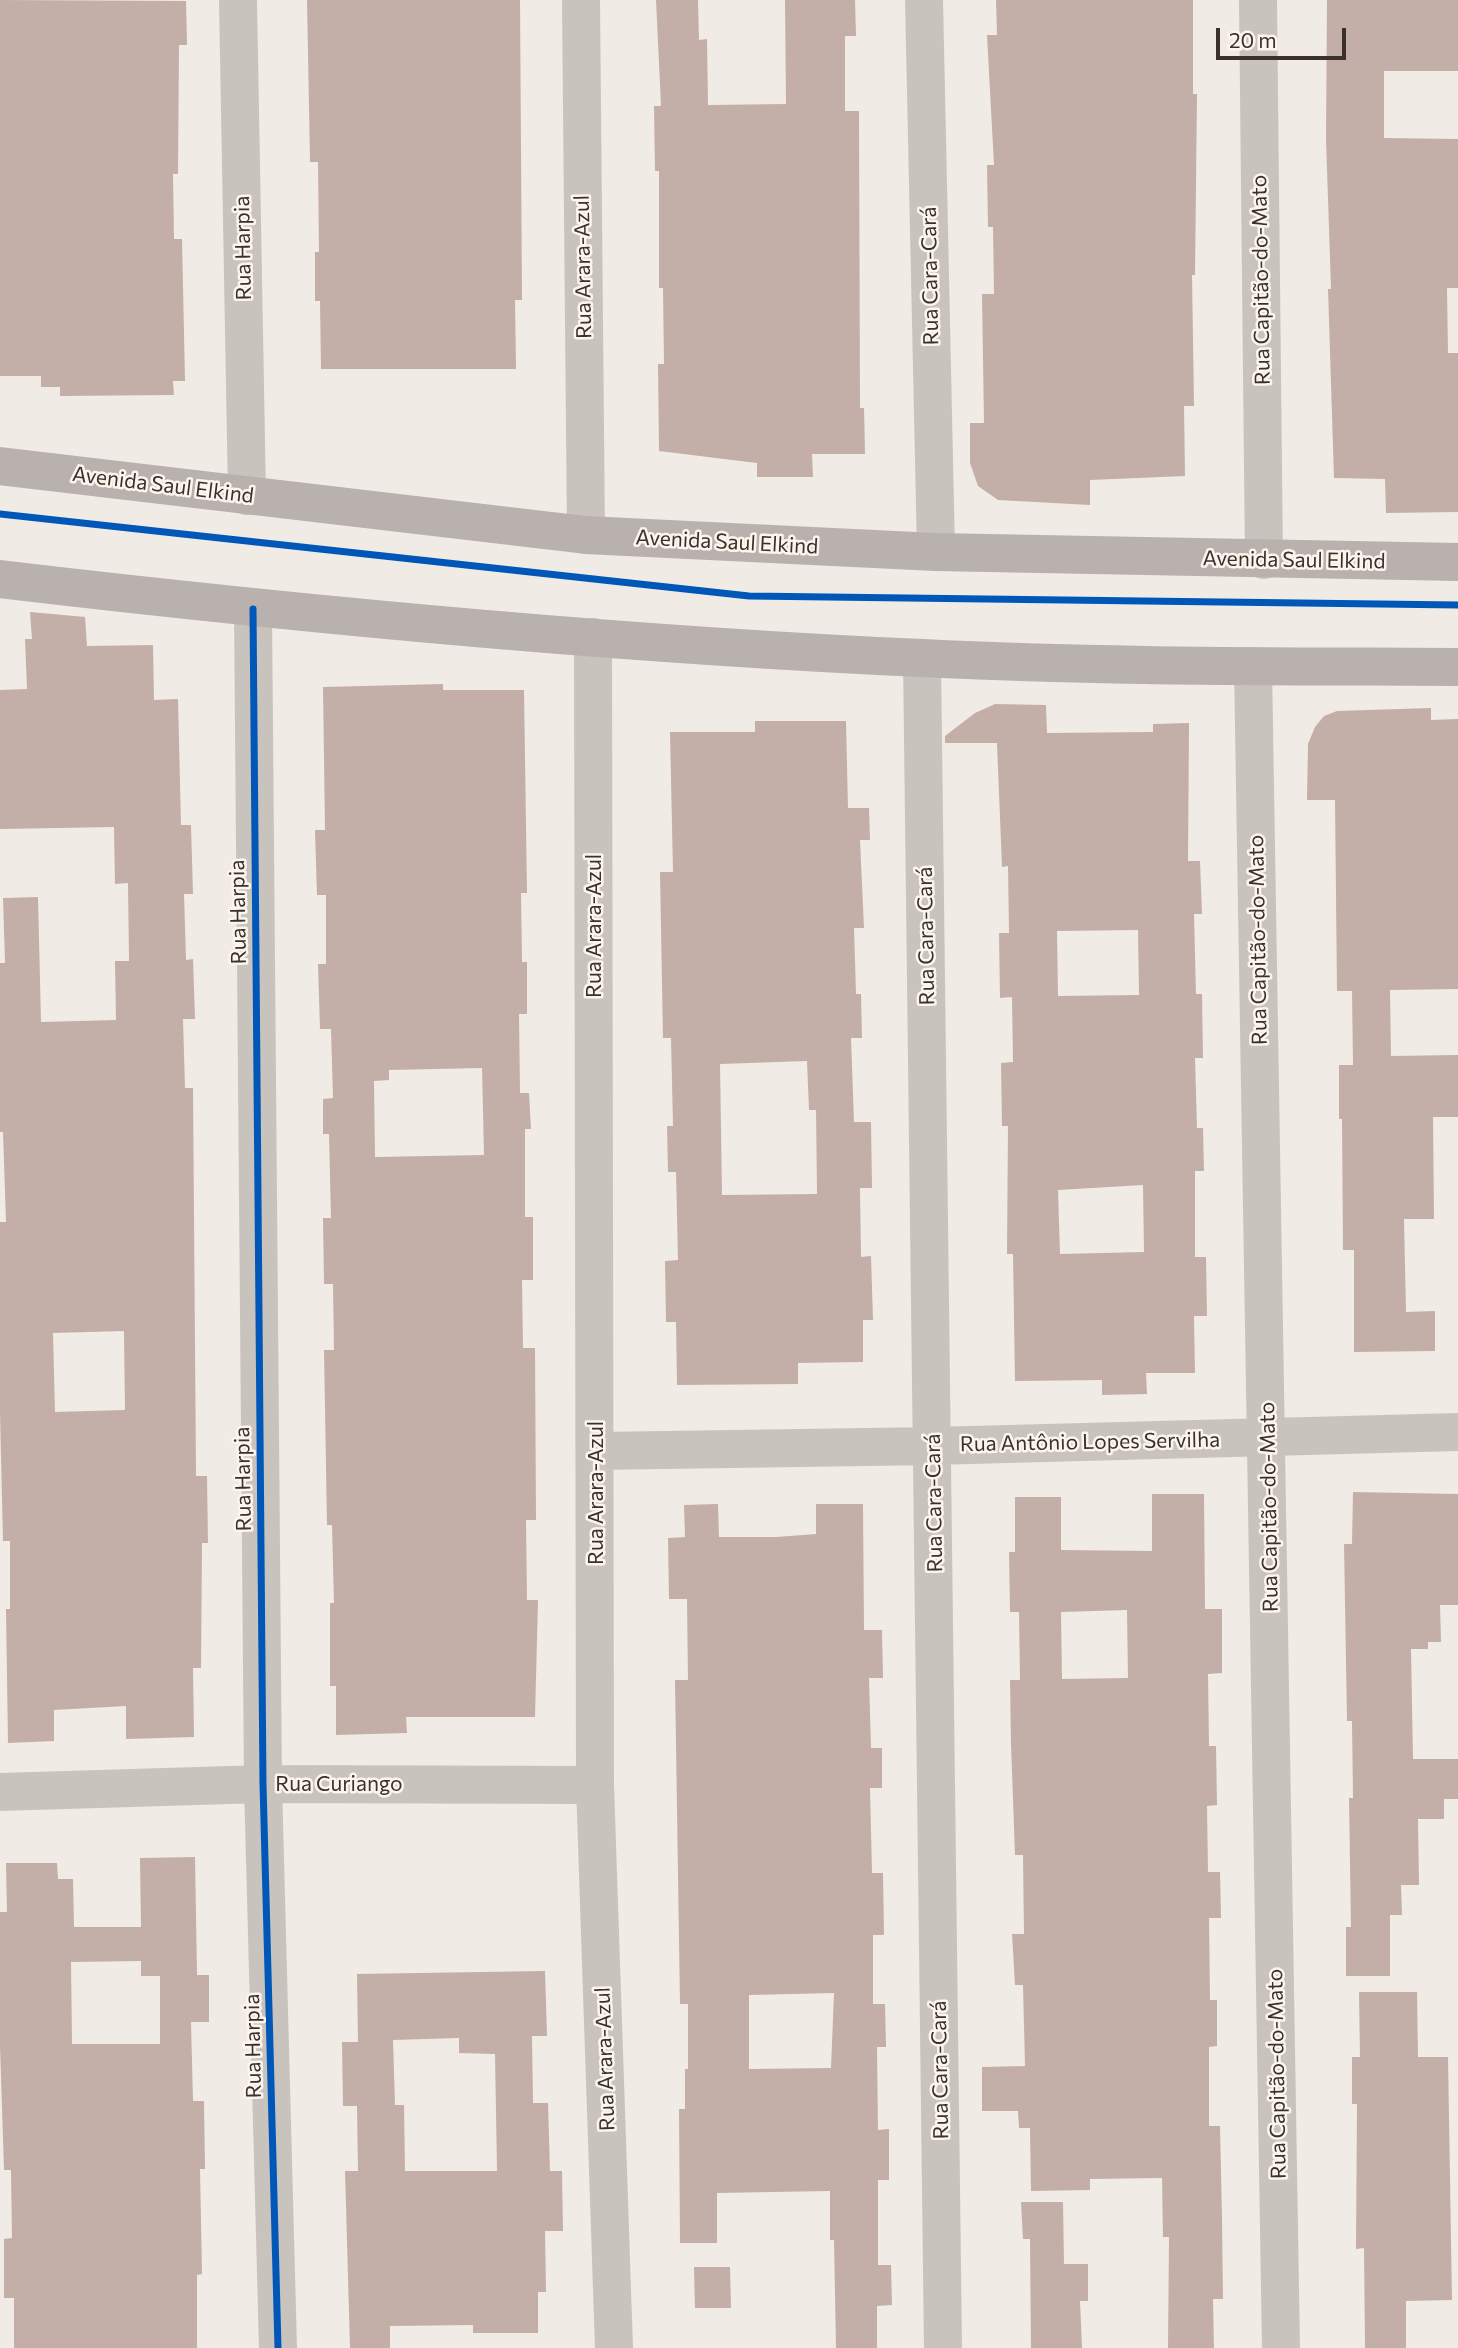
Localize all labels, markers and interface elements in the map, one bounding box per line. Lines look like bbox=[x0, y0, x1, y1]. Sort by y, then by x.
scale bar bbox=[1220, 14, 1350, 58]
text: 20 m bbox=[1229, 27, 1277, 52]
street label: Rua Capitão-do-Mato bbox=[1247, 175, 1275, 385]
street label: Rua Harpia bbox=[229, 195, 257, 301]
street label: Rua Arara-Azul bbox=[569, 195, 597, 339]
street label: Rua Cara-Cará bbox=[916, 207, 944, 345]
street label: Avenida Saul Elkind bbox=[71, 461, 255, 509]
street label: Avenida Saul Elkind bbox=[635, 525, 819, 559]
street label: Avenida Saul Elkind bbox=[1202, 546, 1386, 574]
street label: Rua Capitão-do-Mato bbox=[1244, 835, 1272, 1045]
street label: Rua Arara-Azul bbox=[581, 854, 607, 998]
street label: Rua Harpia bbox=[224, 859, 252, 965]
street label: Rua Cara-Cará bbox=[912, 867, 940, 1005]
street label: Rua Capitão-do-Mato bbox=[1255, 1402, 1283, 1612]
street label: Rua Arara-Azul bbox=[583, 1421, 609, 1565]
street label: Rua Harpia bbox=[229, 1426, 257, 1532]
street label: Rua Antônio Lopes Servilha bbox=[960, 1427, 1220, 1457]
street label: Rua Cara-Cará bbox=[920, 1434, 948, 1572]
street label: Rua Curiango bbox=[275, 1771, 403, 1797]
street label: Rua Capitão-do-Mato bbox=[1263, 1969, 1291, 2179]
street label: Rua Arara-Azul bbox=[590, 1987, 620, 2131]
street label: Rua Harpia bbox=[239, 1993, 267, 2099]
street label: Rua Cara-Cará bbox=[926, 2001, 954, 2139]

